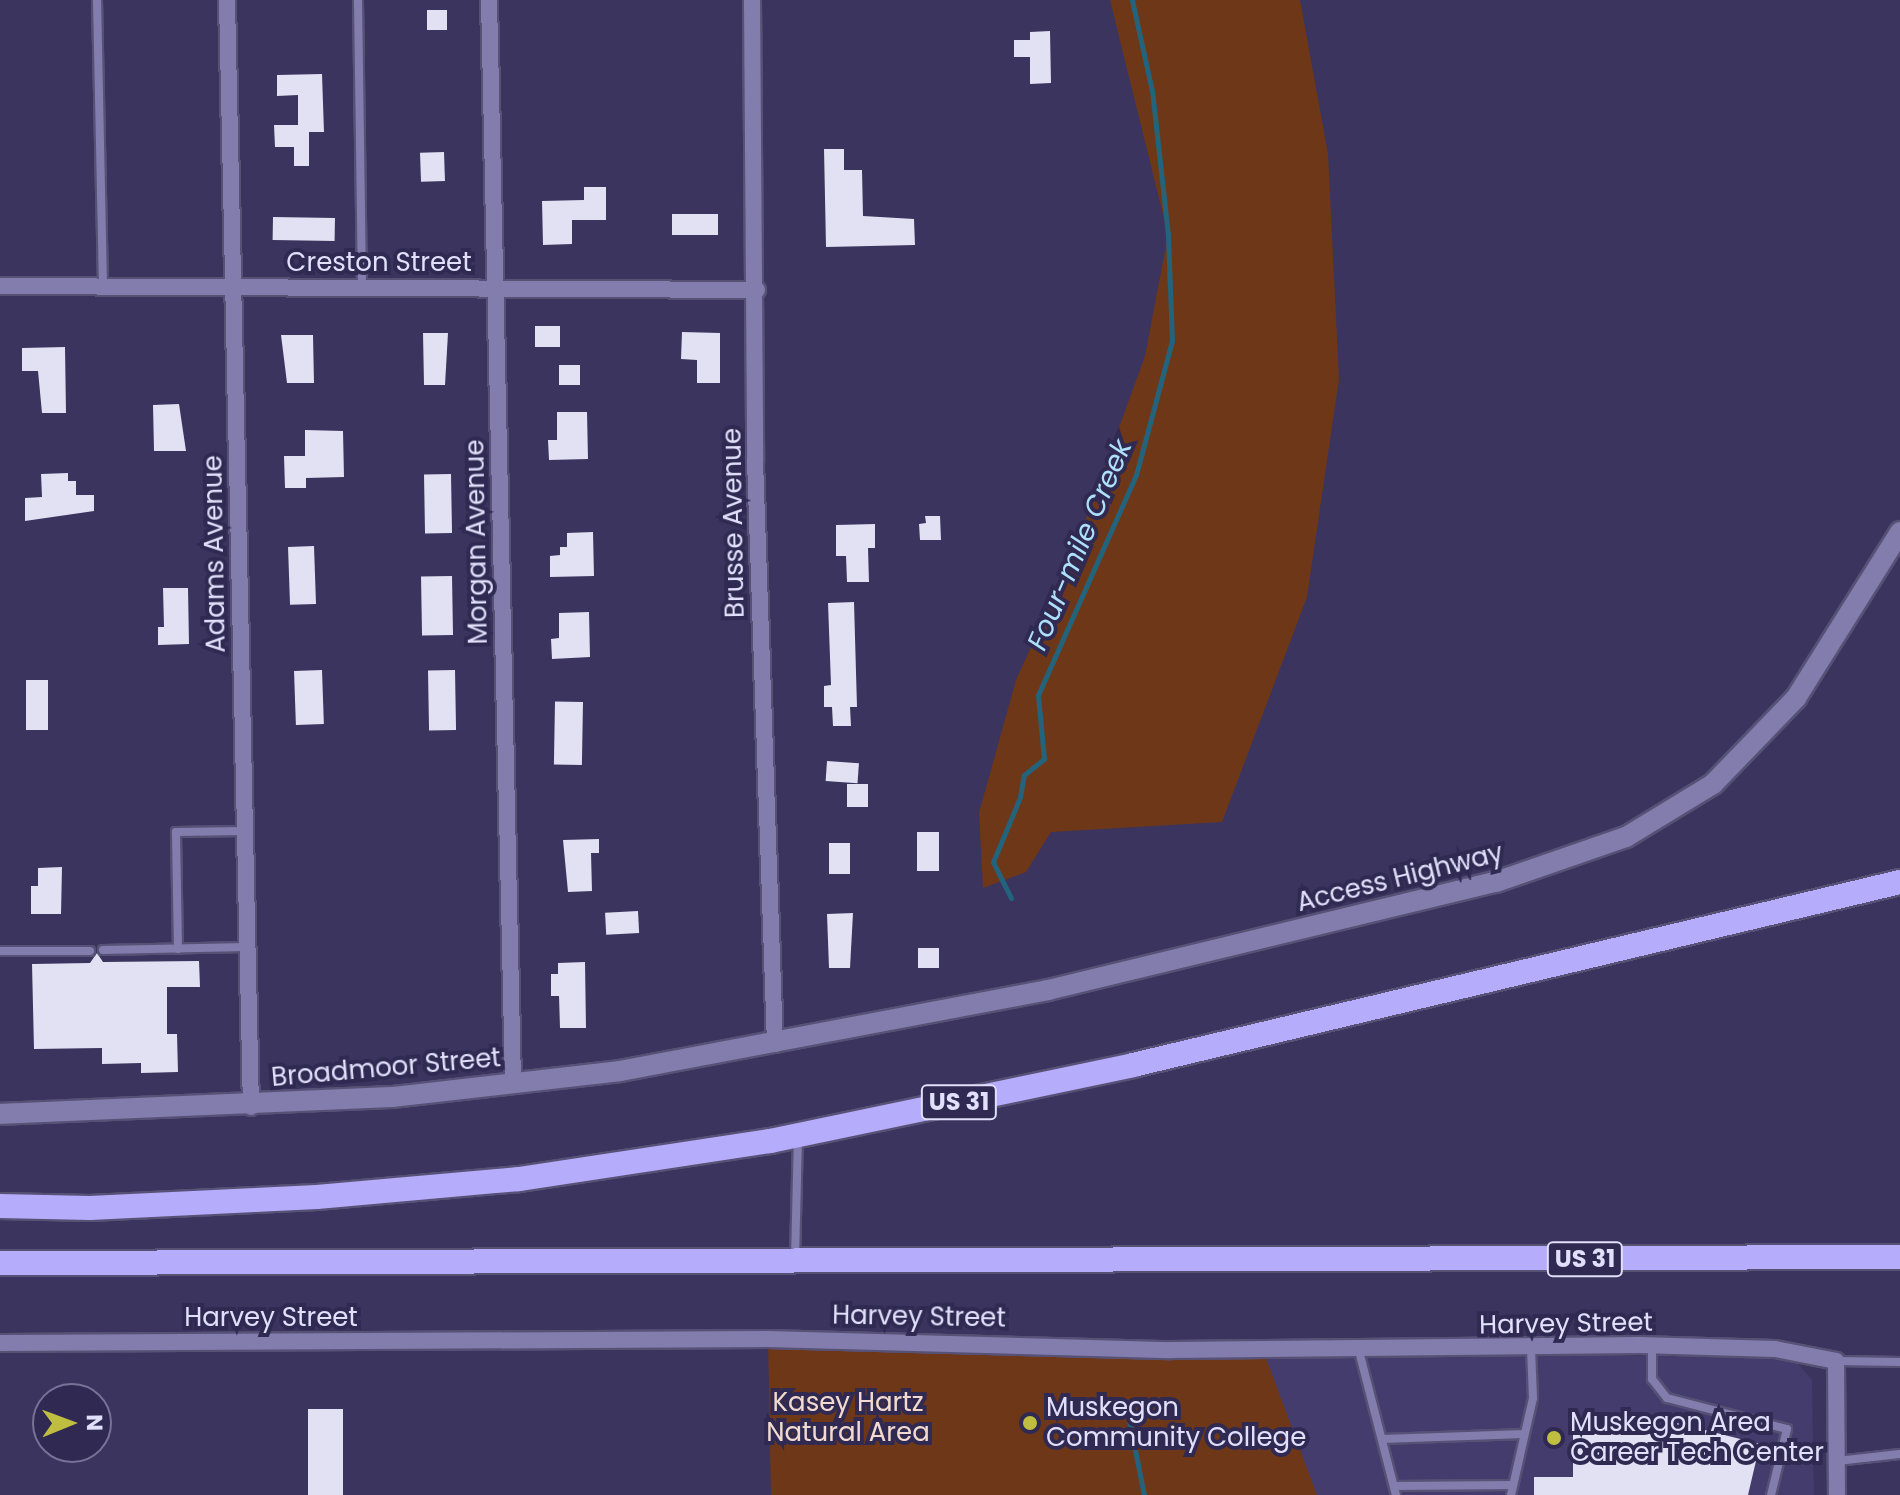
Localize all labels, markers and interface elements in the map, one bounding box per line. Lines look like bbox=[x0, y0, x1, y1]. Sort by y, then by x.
street label: Creston Street bbox=[286, 247, 472, 279]
street label: Brusse Avenue bbox=[717, 428, 751, 618]
water label: Four-mile Creek bbox=[1021, 435, 1139, 655]
street label: Morgan Avenue bbox=[460, 439, 494, 645]
street label: Adams Avenue bbox=[198, 455, 232, 653]
street label: Access Highway bbox=[1294, 837, 1506, 919]
street label: Broadmoor Street bbox=[270, 1042, 502, 1094]
road number: US 31 bbox=[919, 1082, 999, 1122]
road number: US 31 bbox=[1545, 1239, 1625, 1279]
street label: Harvey Street bbox=[832, 1300, 1006, 1334]
street label: Harvey Street bbox=[184, 1302, 358, 1334]
street label: Harvey Street bbox=[1479, 1307, 1653, 1341]
north arrow bbox=[32, 1383, 112, 1463]
park label: Kasey Hartz Natural Area bbox=[766, 1387, 930, 1448]
place label: Muskegon Community College bbox=[1046, 1392, 1306, 1454]
place label: Muskegon Area Career Tech Center bbox=[1570, 1407, 1824, 1468]
text: N bbox=[79, 1414, 110, 1431]
marker: Muskegon Community College bbox=[1021, 1414, 1039, 1432]
marker: Muskegon Area Career Tech Center bbox=[1545, 1429, 1563, 1447]

